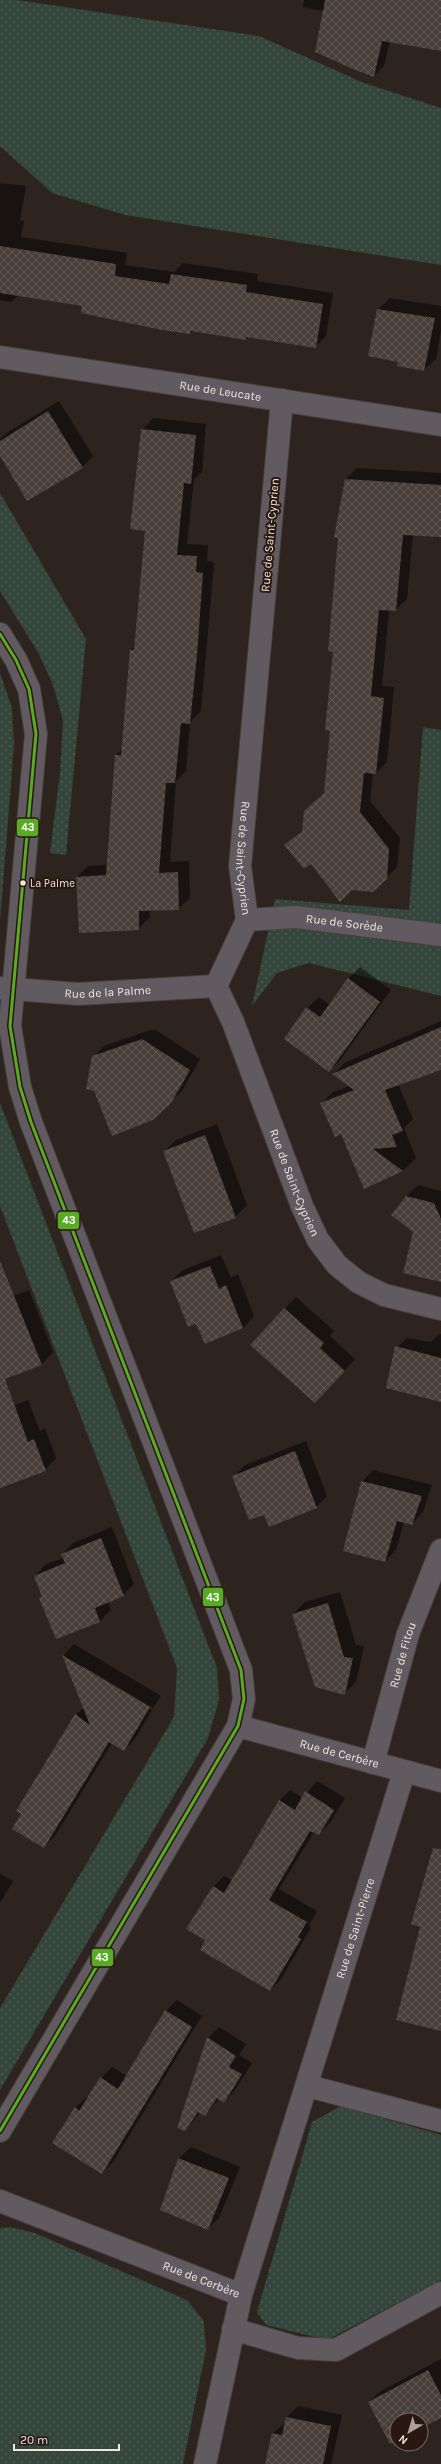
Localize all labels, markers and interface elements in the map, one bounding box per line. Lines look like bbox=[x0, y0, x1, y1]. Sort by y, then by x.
street label: Rue de Leucate bbox=[179, 378, 262, 404]
street label: Rue de Saint-Cyprien bbox=[258, 477, 282, 593]
street label: Rue de Saint-Cyprien bbox=[233, 800, 253, 916]
line badge: 43 bbox=[16, 818, 39, 837]
text: 43 bbox=[21, 821, 35, 834]
place label: La Palme bbox=[30, 877, 75, 890]
marker: La Palme bbox=[18, 878, 28, 888]
street label: Rue de Sorède bbox=[305, 911, 384, 935]
street label: Rue de la Palme bbox=[64, 983, 151, 1001]
street label: Rue de Saint-Cyprien bbox=[267, 1127, 322, 1239]
line badge: 43 bbox=[57, 1211, 80, 1230]
text: 43 bbox=[62, 1214, 76, 1227]
line badge: 43 bbox=[202, 1587, 224, 1607]
text: 43 bbox=[206, 1591, 220, 1604]
street label: Rue de Fitou bbox=[387, 1620, 419, 1690]
street label: Rue de Cerbère bbox=[298, 1736, 381, 1771]
street label: Rue de Saint-Pierre bbox=[333, 1876, 377, 1980]
line badge: 43 bbox=[91, 1948, 114, 1967]
text: 43 bbox=[95, 1951, 109, 1964]
street label: Rue de Cerbère bbox=[161, 2258, 242, 2301]
north arrow bbox=[389, 2412, 429, 2452]
scale bar bbox=[14, 2426, 119, 2452]
text: N bbox=[396, 2432, 410, 2447]
text: 20 m bbox=[20, 2433, 48, 2447]

